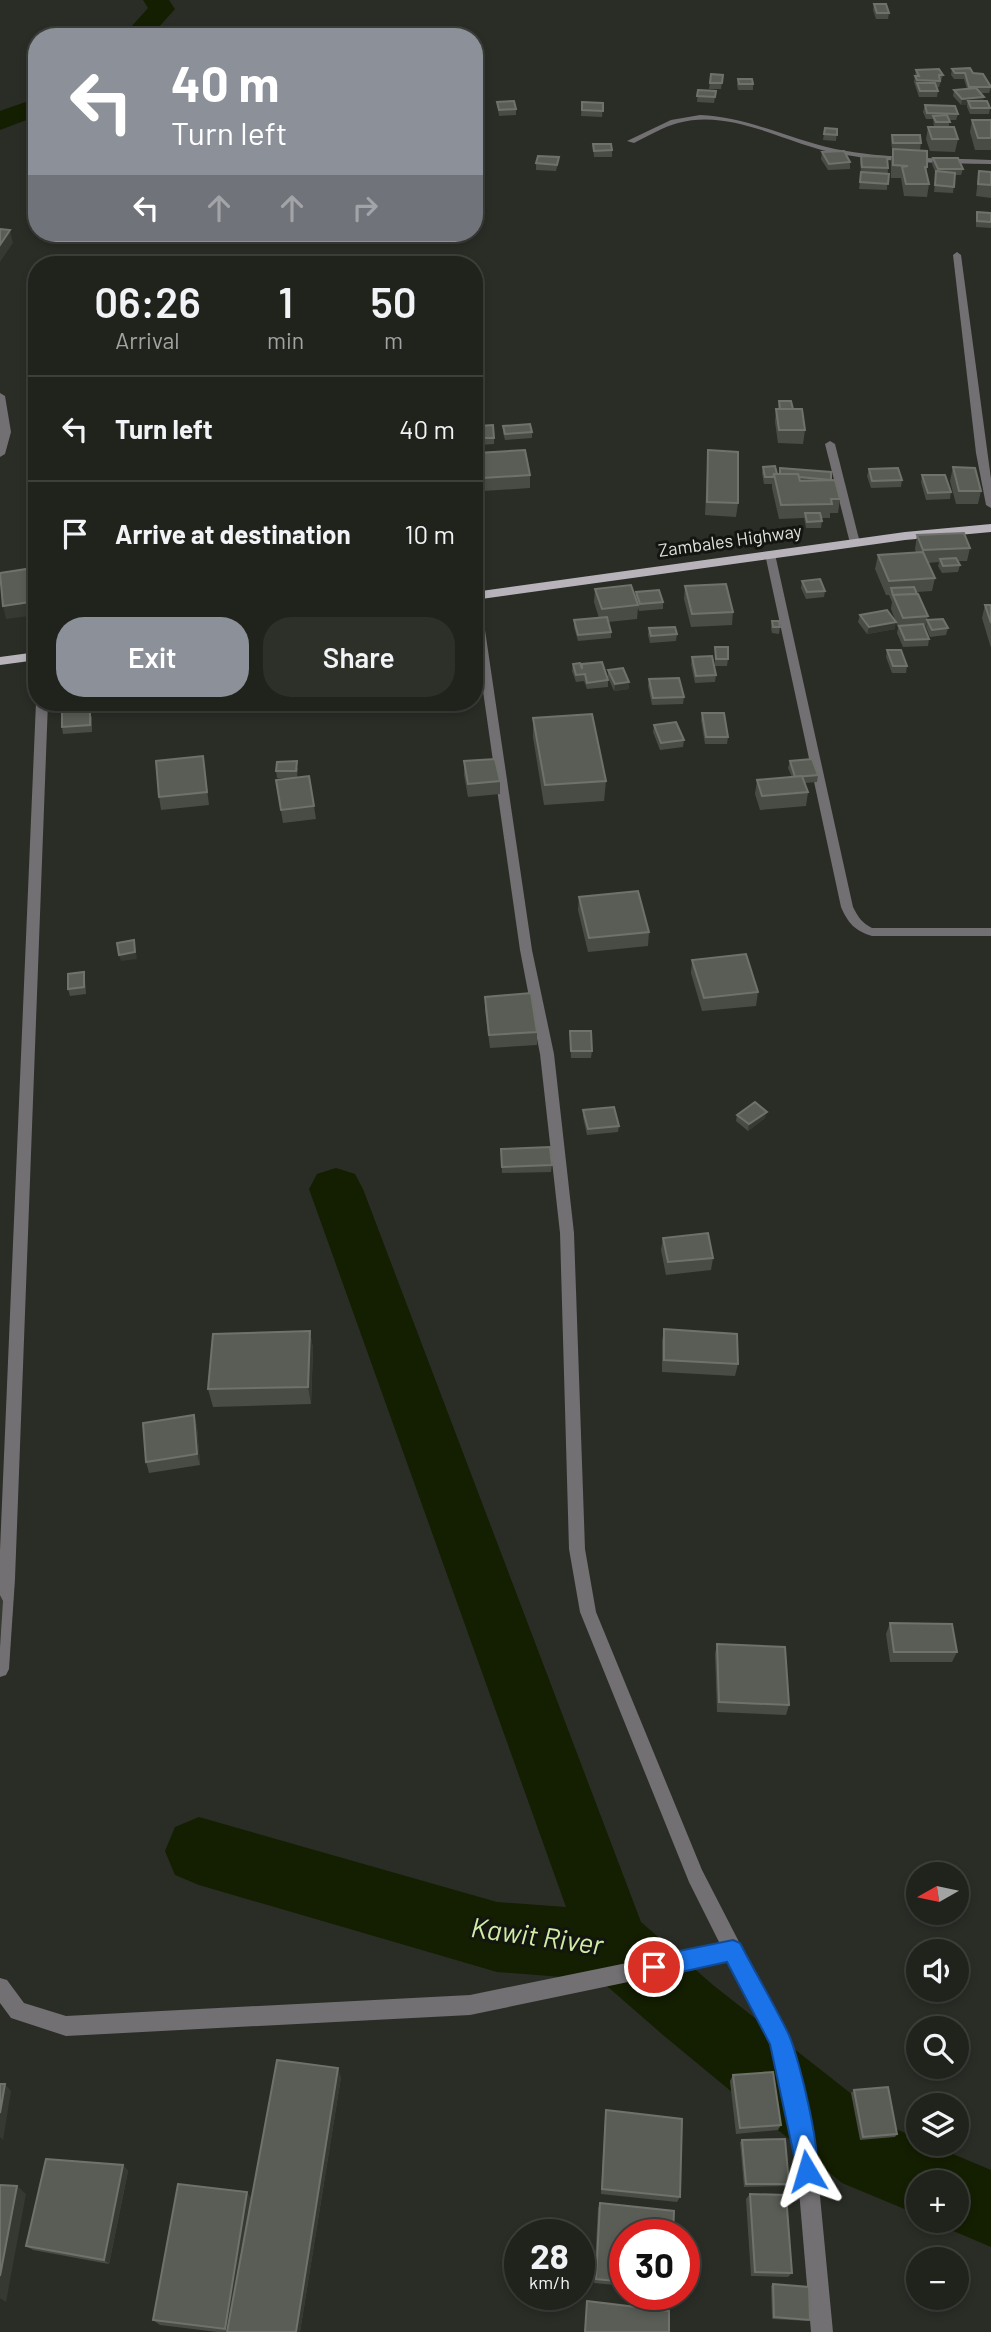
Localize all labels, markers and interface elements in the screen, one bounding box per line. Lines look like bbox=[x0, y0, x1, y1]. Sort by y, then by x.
text: 40 m bbox=[171, 53, 279, 112]
icon: left bbox=[56, 56, 147, 147]
text: Turn left bbox=[171, 113, 288, 151]
icon: left bbox=[127, 189, 165, 227]
icon: ahead bbox=[200, 189, 238, 227]
icon: ahead bbox=[273, 189, 311, 227]
icon: right bbox=[346, 189, 384, 227]
text: 06:26 bbox=[94, 276, 201, 326]
text: 1 bbox=[278, 276, 293, 326]
text: 50 bbox=[371, 276, 417, 326]
text: Arrival bbox=[115, 326, 180, 354]
text: min bbox=[267, 326, 304, 354]
text: m bbox=[384, 326, 403, 354]
icon: left bbox=[56, 410, 94, 448]
text: Turn left bbox=[115, 413, 213, 444]
text: 40 m bbox=[399, 413, 455, 444]
icon: arrive bbox=[56, 515, 94, 553]
text: Arrive at destination bbox=[115, 518, 351, 549]
text: 10 m bbox=[405, 518, 455, 549]
street label: Zambales Highway bbox=[657, 519, 803, 561]
button: Exit bbox=[56, 617, 249, 697]
button: Share bbox=[263, 617, 455, 697]
north arrow bbox=[906, 1862, 970, 1925]
map controls bbox=[906, 1862, 969, 2310]
water label: Kawit River bbox=[469, 1909, 607, 1961]
pin bbox=[624, 1937, 684, 1997]
button: sound bbox=[906, 1939, 969, 2002]
icon: arrive bbox=[635, 1948, 673, 1986]
button: search bbox=[906, 2016, 969, 2079]
button: layers bbox=[906, 2093, 969, 2156]
position arrow bbox=[770, 2134, 844, 2208]
button: + bbox=[906, 2170, 969, 2233]
speed limit sign: 30 bbox=[609, 2219, 700, 2310]
text: 28 bbox=[530, 2234, 569, 2276]
button: − bbox=[906, 2247, 969, 2310]
text: km/h bbox=[529, 2271, 570, 2293]

